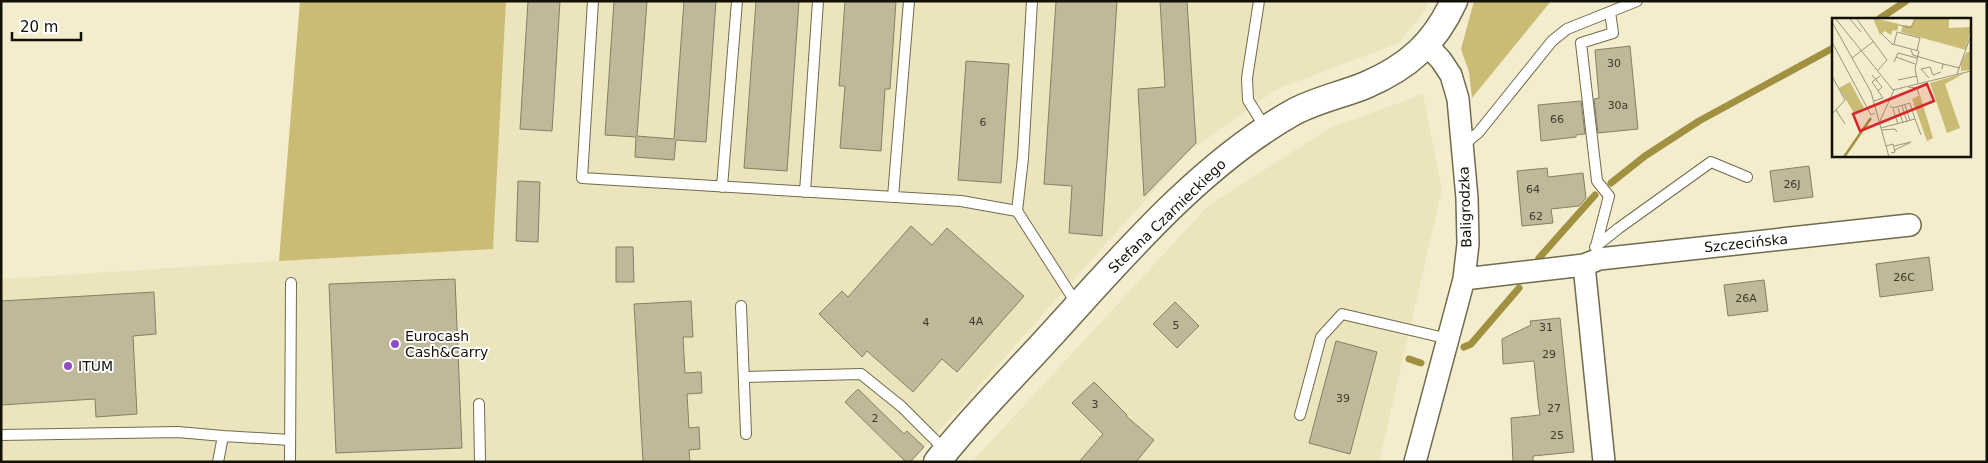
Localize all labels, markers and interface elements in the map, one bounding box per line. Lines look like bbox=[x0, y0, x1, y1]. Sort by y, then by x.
scale bar bbox=[12, 10, 81, 42]
text: 20 m bbox=[20, 18, 58, 36]
inset map bbox=[1832, 18, 1970, 156]
house number: 30 bbox=[1607, 57, 1621, 70]
house number: 30a bbox=[1608, 99, 1628, 112]
house number: 66 bbox=[1550, 113, 1564, 126]
house number: 6 bbox=[980, 116, 987, 129]
street label: Stefana Czarnieckiego bbox=[1105, 156, 1229, 276]
street label: Baligrodzka bbox=[1456, 166, 1474, 248]
house number: 26J bbox=[1783, 178, 1801, 191]
house number: 64 bbox=[1526, 183, 1540, 196]
house number: 62 bbox=[1529, 210, 1543, 223]
street label: Szczecińska bbox=[1703, 231, 1789, 255]
house number: 26C bbox=[1893, 271, 1915, 284]
house number: 26A bbox=[1735, 292, 1757, 305]
house number: 4A bbox=[969, 315, 984, 328]
house number: 4 bbox=[923, 316, 930, 329]
house number: 5 bbox=[1173, 319, 1180, 332]
house number: 31 bbox=[1539, 321, 1553, 334]
place label: Eurocash Cash&Carry bbox=[405, 328, 488, 360]
marker: Eurocash Cash&Carry bbox=[389, 338, 401, 350]
house number: 29 bbox=[1542, 348, 1556, 361]
place label: ITUM bbox=[78, 358, 113, 374]
marker: ITUM bbox=[62, 360, 74, 372]
house number: 39 bbox=[1336, 392, 1350, 405]
house number: 3 bbox=[1092, 398, 1099, 411]
house number: 27 bbox=[1547, 402, 1561, 415]
house number: 2 bbox=[872, 412, 879, 425]
house number: 25 bbox=[1550, 429, 1564, 442]

